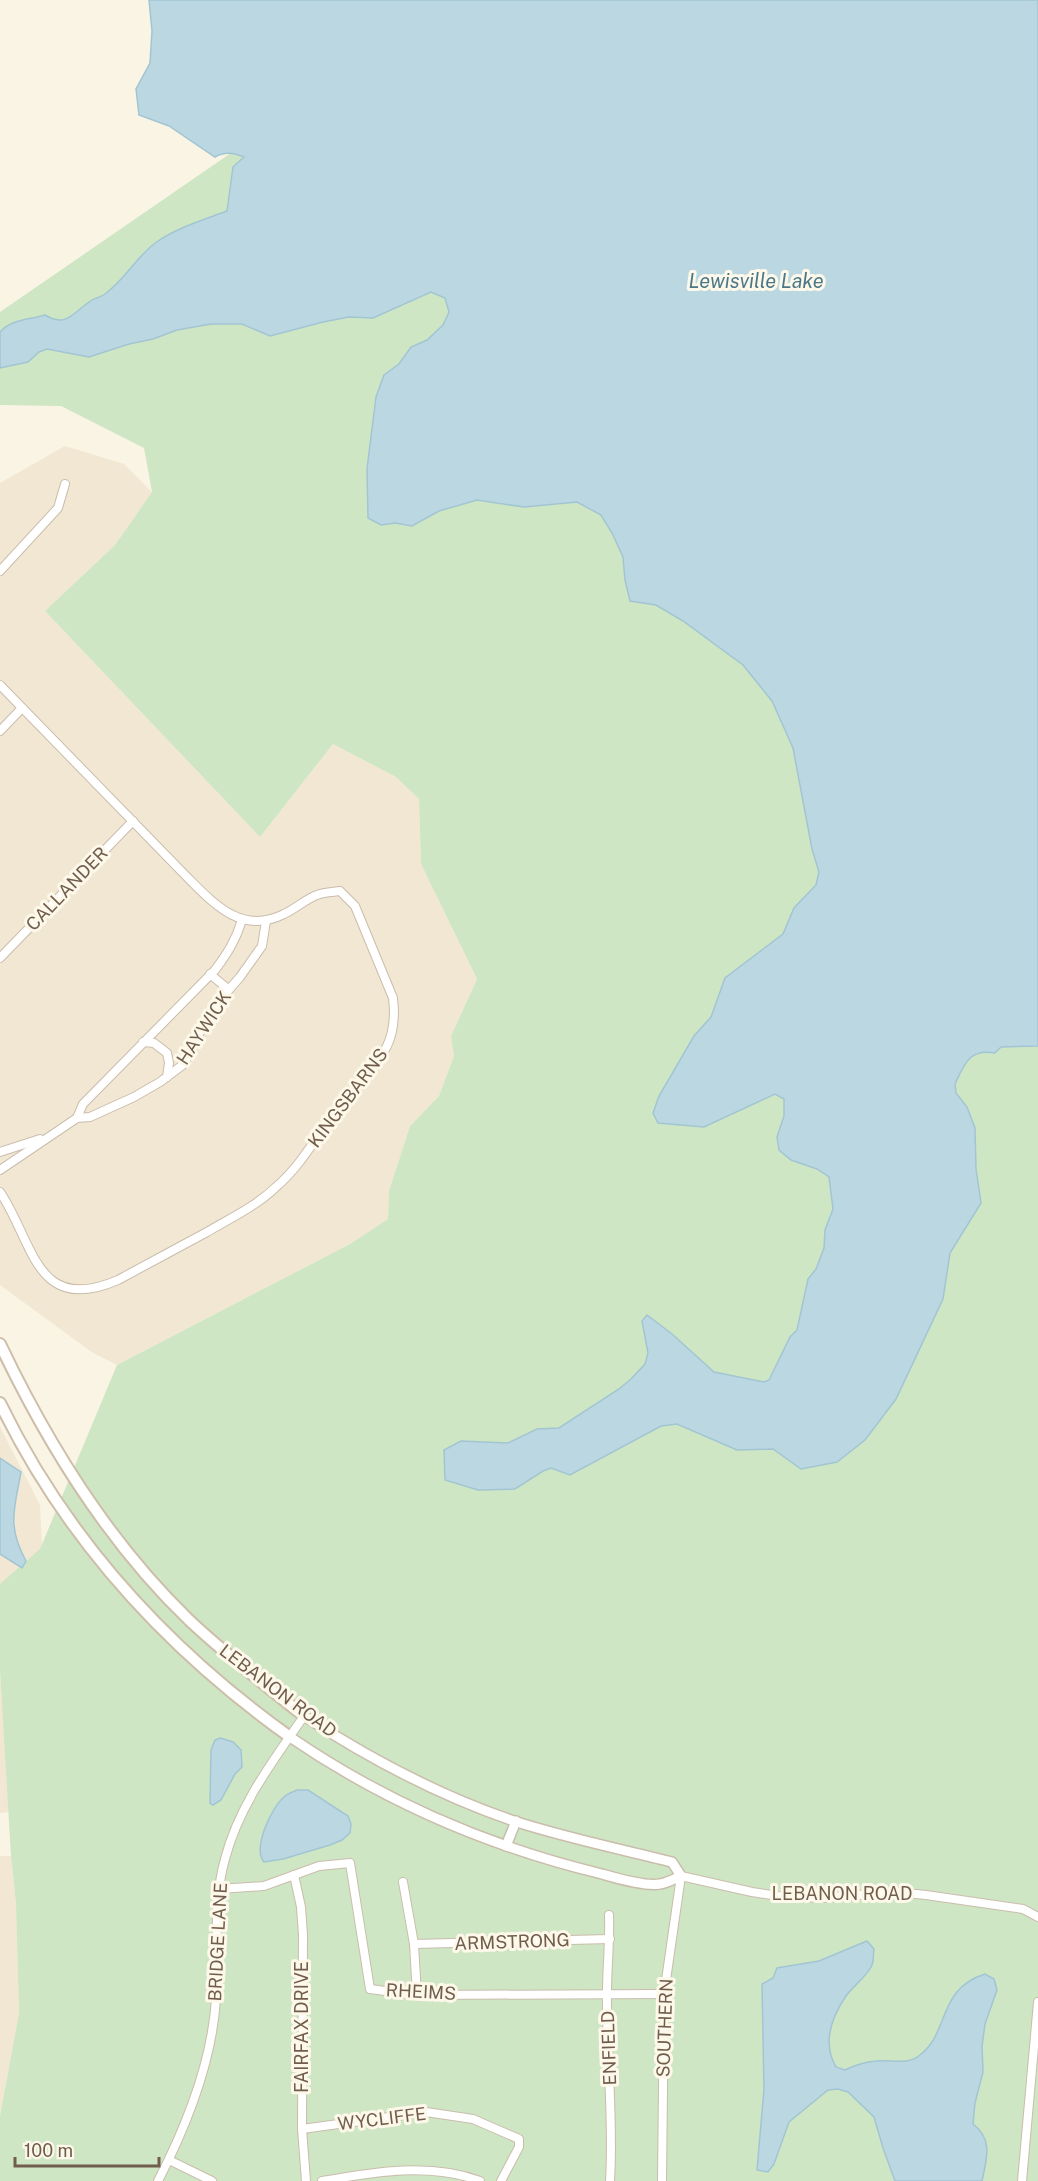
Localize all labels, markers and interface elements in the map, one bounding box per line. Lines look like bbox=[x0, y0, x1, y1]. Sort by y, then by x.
water label: Lewisville Lake bbox=[688, 269, 824, 293]
street label: CALLANDER bbox=[21, 842, 112, 935]
street label: HAYWICK bbox=[172, 987, 235, 1069]
street label: KINGSBARNS bbox=[304, 1044, 392, 1151]
street label: LEBANON ROAD bbox=[216, 1640, 341, 1741]
street label: BRIDGE LANE bbox=[204, 1882, 231, 2002]
street label: LEBANON ROAD bbox=[771, 1883, 913, 1904]
street label: ARMSTRONG bbox=[454, 1929, 570, 1954]
street label: FAIRFAX DRIVE bbox=[291, 1961, 312, 2093]
street label: SOUTHERN bbox=[652, 1978, 677, 2078]
street label: RHEIMS bbox=[385, 1979, 457, 2004]
street label: ENFIELD bbox=[597, 2010, 620, 2086]
street label: WYCLIFFE bbox=[337, 2103, 427, 2134]
scale bar bbox=[15, 2130, 159, 2168]
text: 100 m bbox=[24, 2140, 73, 2161]

